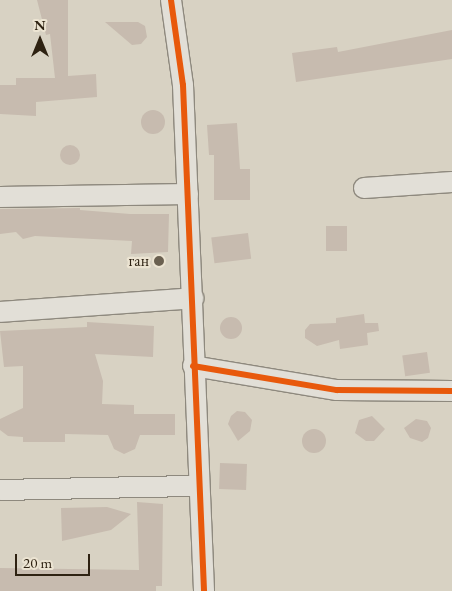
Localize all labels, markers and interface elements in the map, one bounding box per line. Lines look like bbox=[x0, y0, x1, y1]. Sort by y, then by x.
north arrow bbox=[15, 15, 65, 65]
text: N bbox=[34, 16, 46, 34]
place label: ган bbox=[129, 251, 149, 271]
marker: ган bbox=[153, 255, 165, 267]
scale bar bbox=[18, 544, 92, 576]
text: 20 m bbox=[23, 553, 52, 572]

